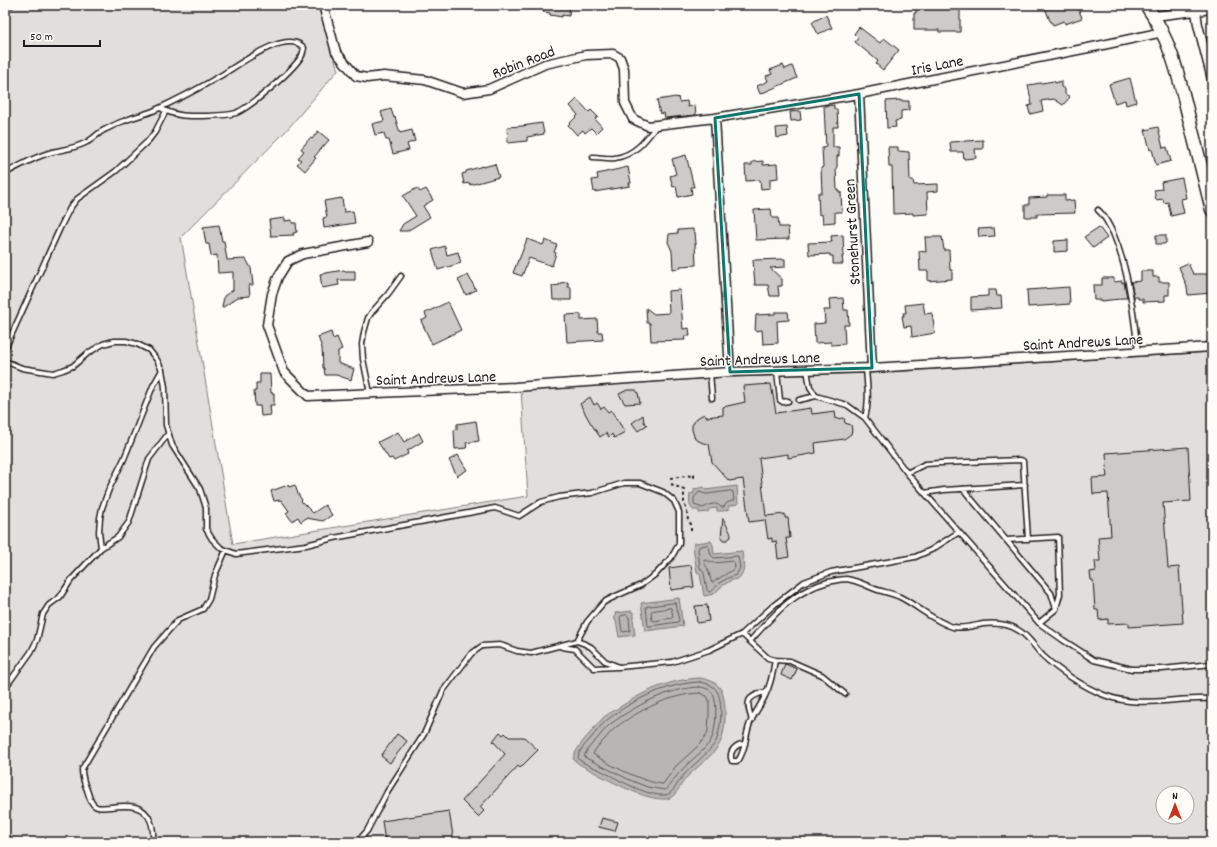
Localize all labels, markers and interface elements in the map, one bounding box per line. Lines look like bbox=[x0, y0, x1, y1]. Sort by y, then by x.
scale bar bbox=[24, 22, 100, 48]
text: 50 m bbox=[30, 29, 53, 46]
street label: Robin Road bbox=[489, 41, 559, 86]
street label: Iris Lane bbox=[909, 50, 966, 83]
street label: Stonehurst Green bbox=[839, 178, 868, 286]
street label: Saint Andrews Lane bbox=[1022, 329, 1144, 358]
street label: Saint Andrews Lane bbox=[700, 347, 821, 374]
street label: Saint Andrews Lane bbox=[376, 366, 497, 393]
north arrow bbox=[1155, 785, 1195, 825]
text: N bbox=[1172, 789, 1178, 805]

